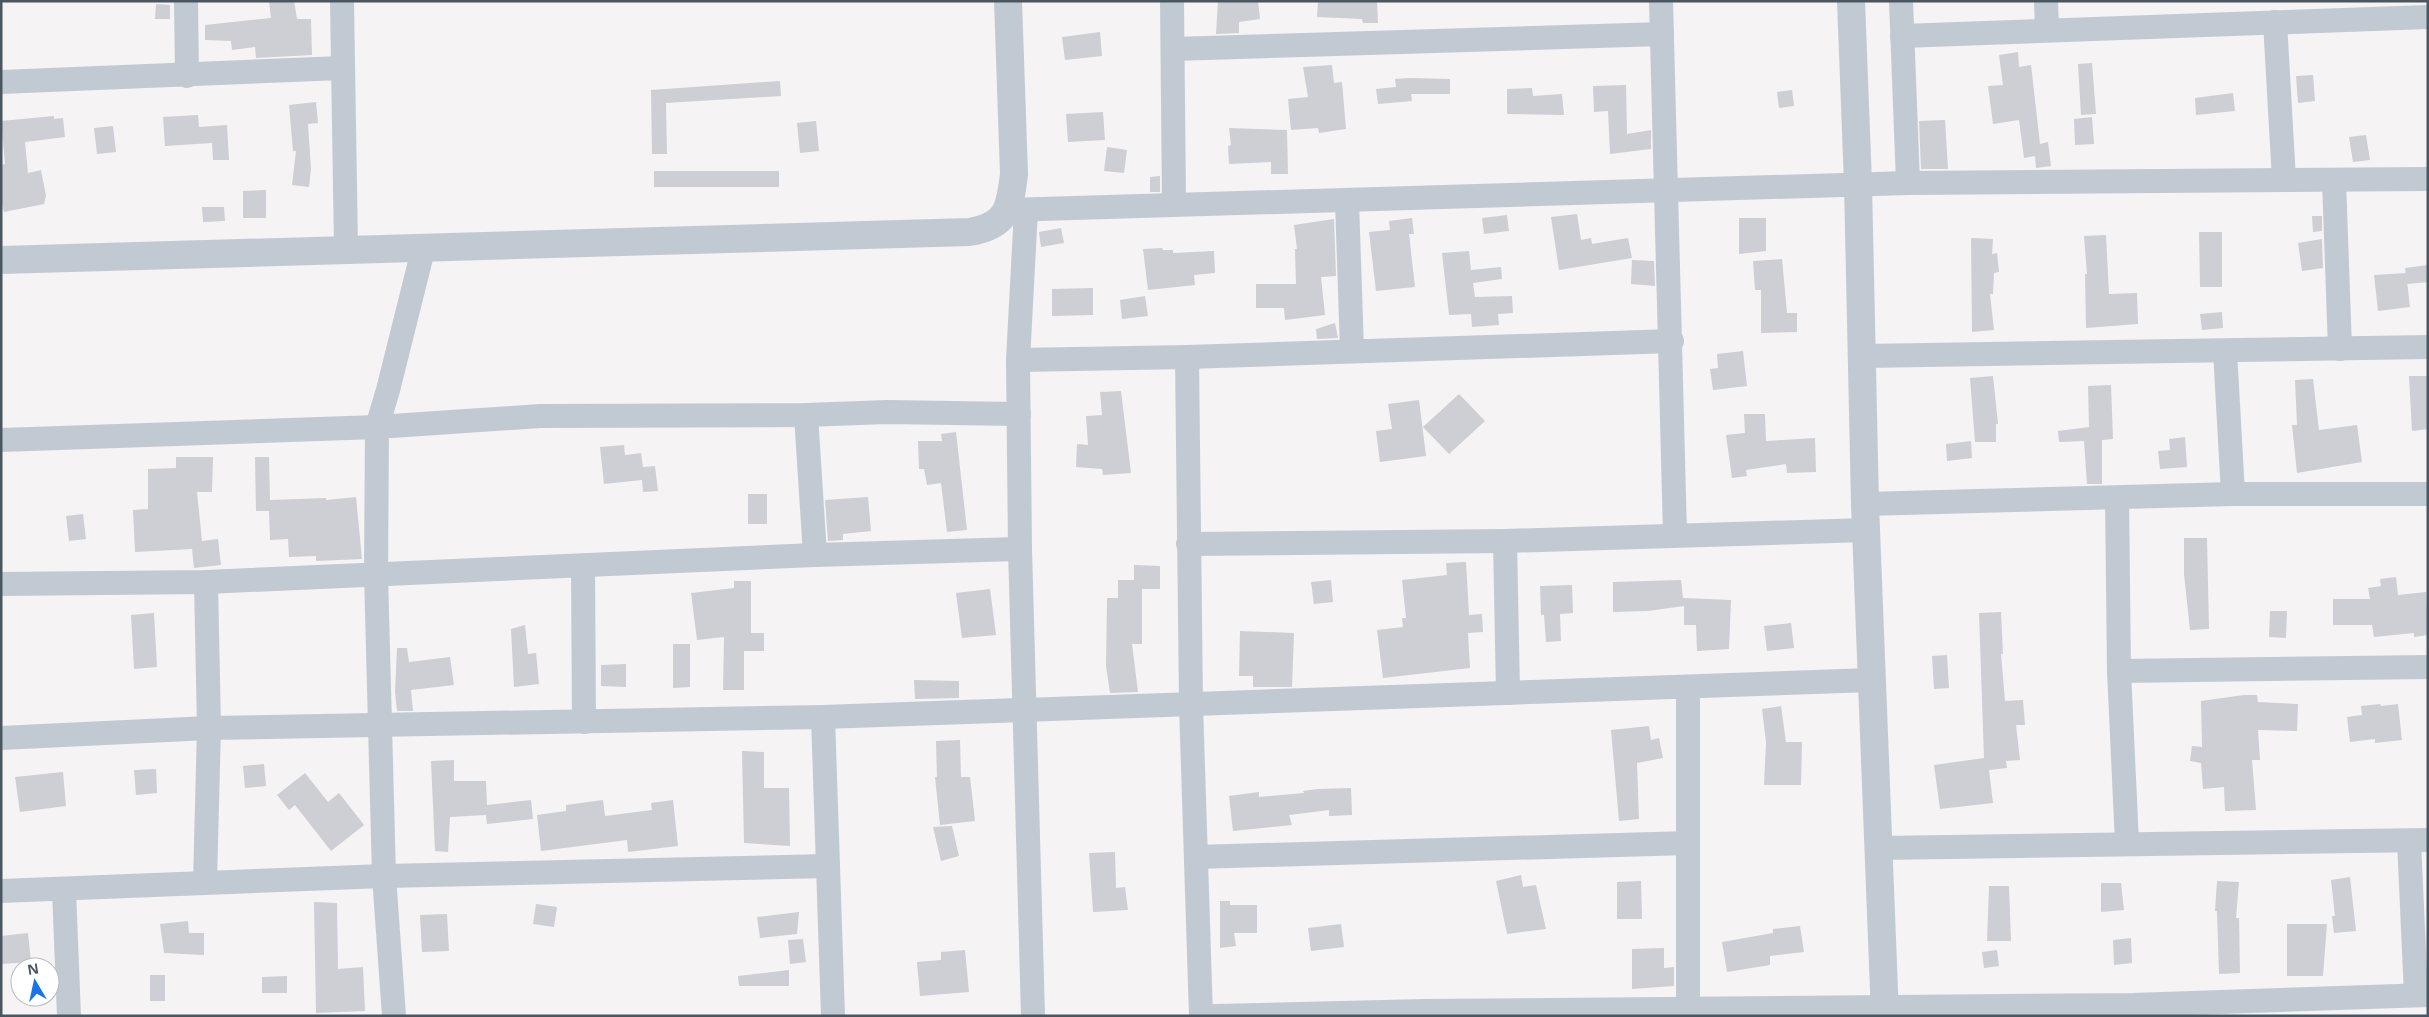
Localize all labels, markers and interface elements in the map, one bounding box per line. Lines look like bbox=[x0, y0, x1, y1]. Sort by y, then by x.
north arrow bbox=[10, 957, 60, 1007]
text: N bbox=[26, 958, 40, 979]

